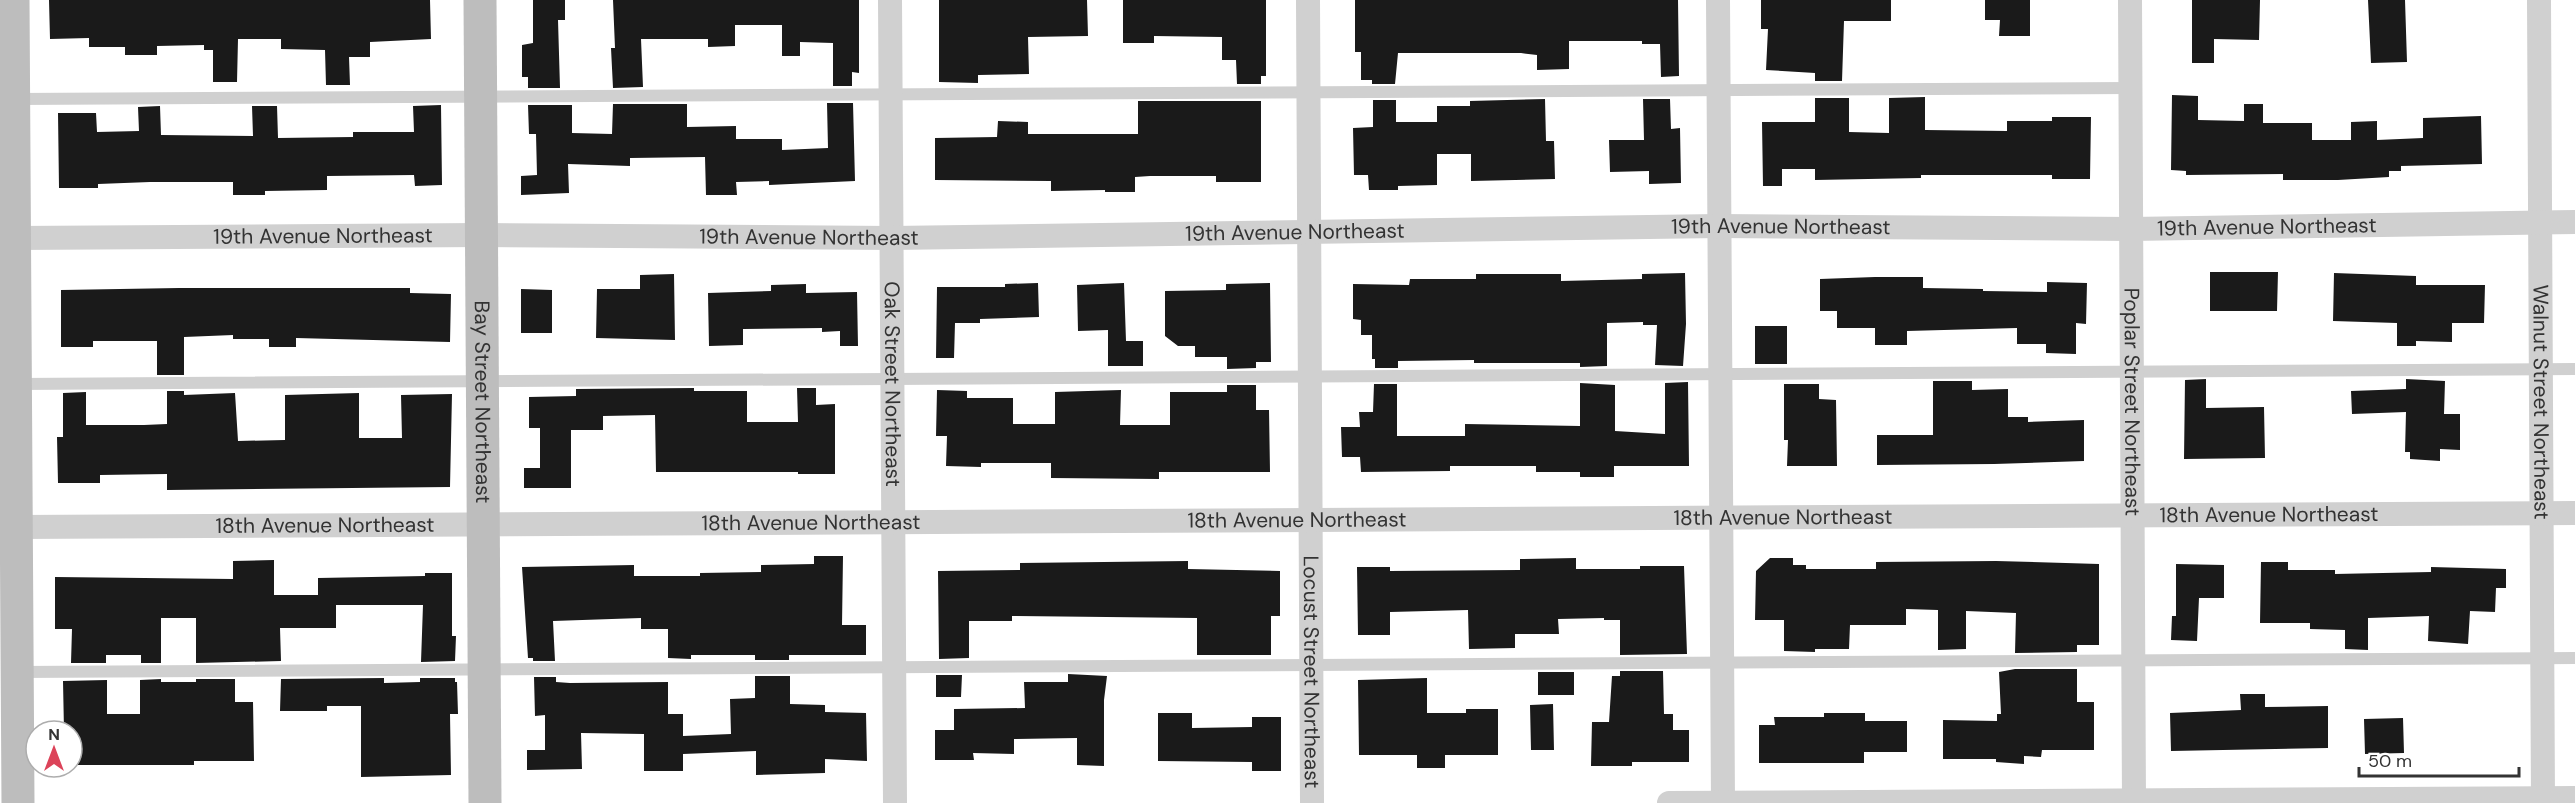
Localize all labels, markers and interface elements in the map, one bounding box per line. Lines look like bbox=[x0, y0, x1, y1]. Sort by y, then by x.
street label: 19th Avenue Northeast bbox=[2157, 211, 2377, 243]
street label: 19th Avenue Northeast bbox=[1671, 212, 1891, 241]
street label: 19th Avenue Northeast bbox=[1185, 217, 1405, 248]
street label: 19th Avenue Northeast bbox=[213, 221, 433, 251]
street label: 19th Avenue Northeast bbox=[699, 223, 919, 252]
street label: Oak Street Northeast bbox=[878, 281, 907, 487]
street label: Walnut Street Northeast bbox=[2526, 284, 2556, 520]
street label: Poplar Street Northeast bbox=[2117, 288, 2147, 516]
street label: Bay Street Northeast bbox=[468, 300, 497, 504]
street label: 18th Avenue Northeast bbox=[2159, 500, 2379, 529]
street label: 18th Avenue Northeast bbox=[1673, 503, 1893, 532]
street label: 18th Avenue Northeast bbox=[1187, 505, 1407, 535]
street label: 18th Avenue Northeast bbox=[701, 508, 921, 537]
street label: 18th Avenue Northeast bbox=[215, 511, 435, 540]
street label: Locust Street Northeast bbox=[1297, 555, 1326, 789]
north arrow bbox=[24, 719, 84, 779]
text: N bbox=[48, 724, 60, 745]
scale bar bbox=[2359, 740, 2520, 778]
text: 50 m bbox=[2368, 749, 2412, 773]

